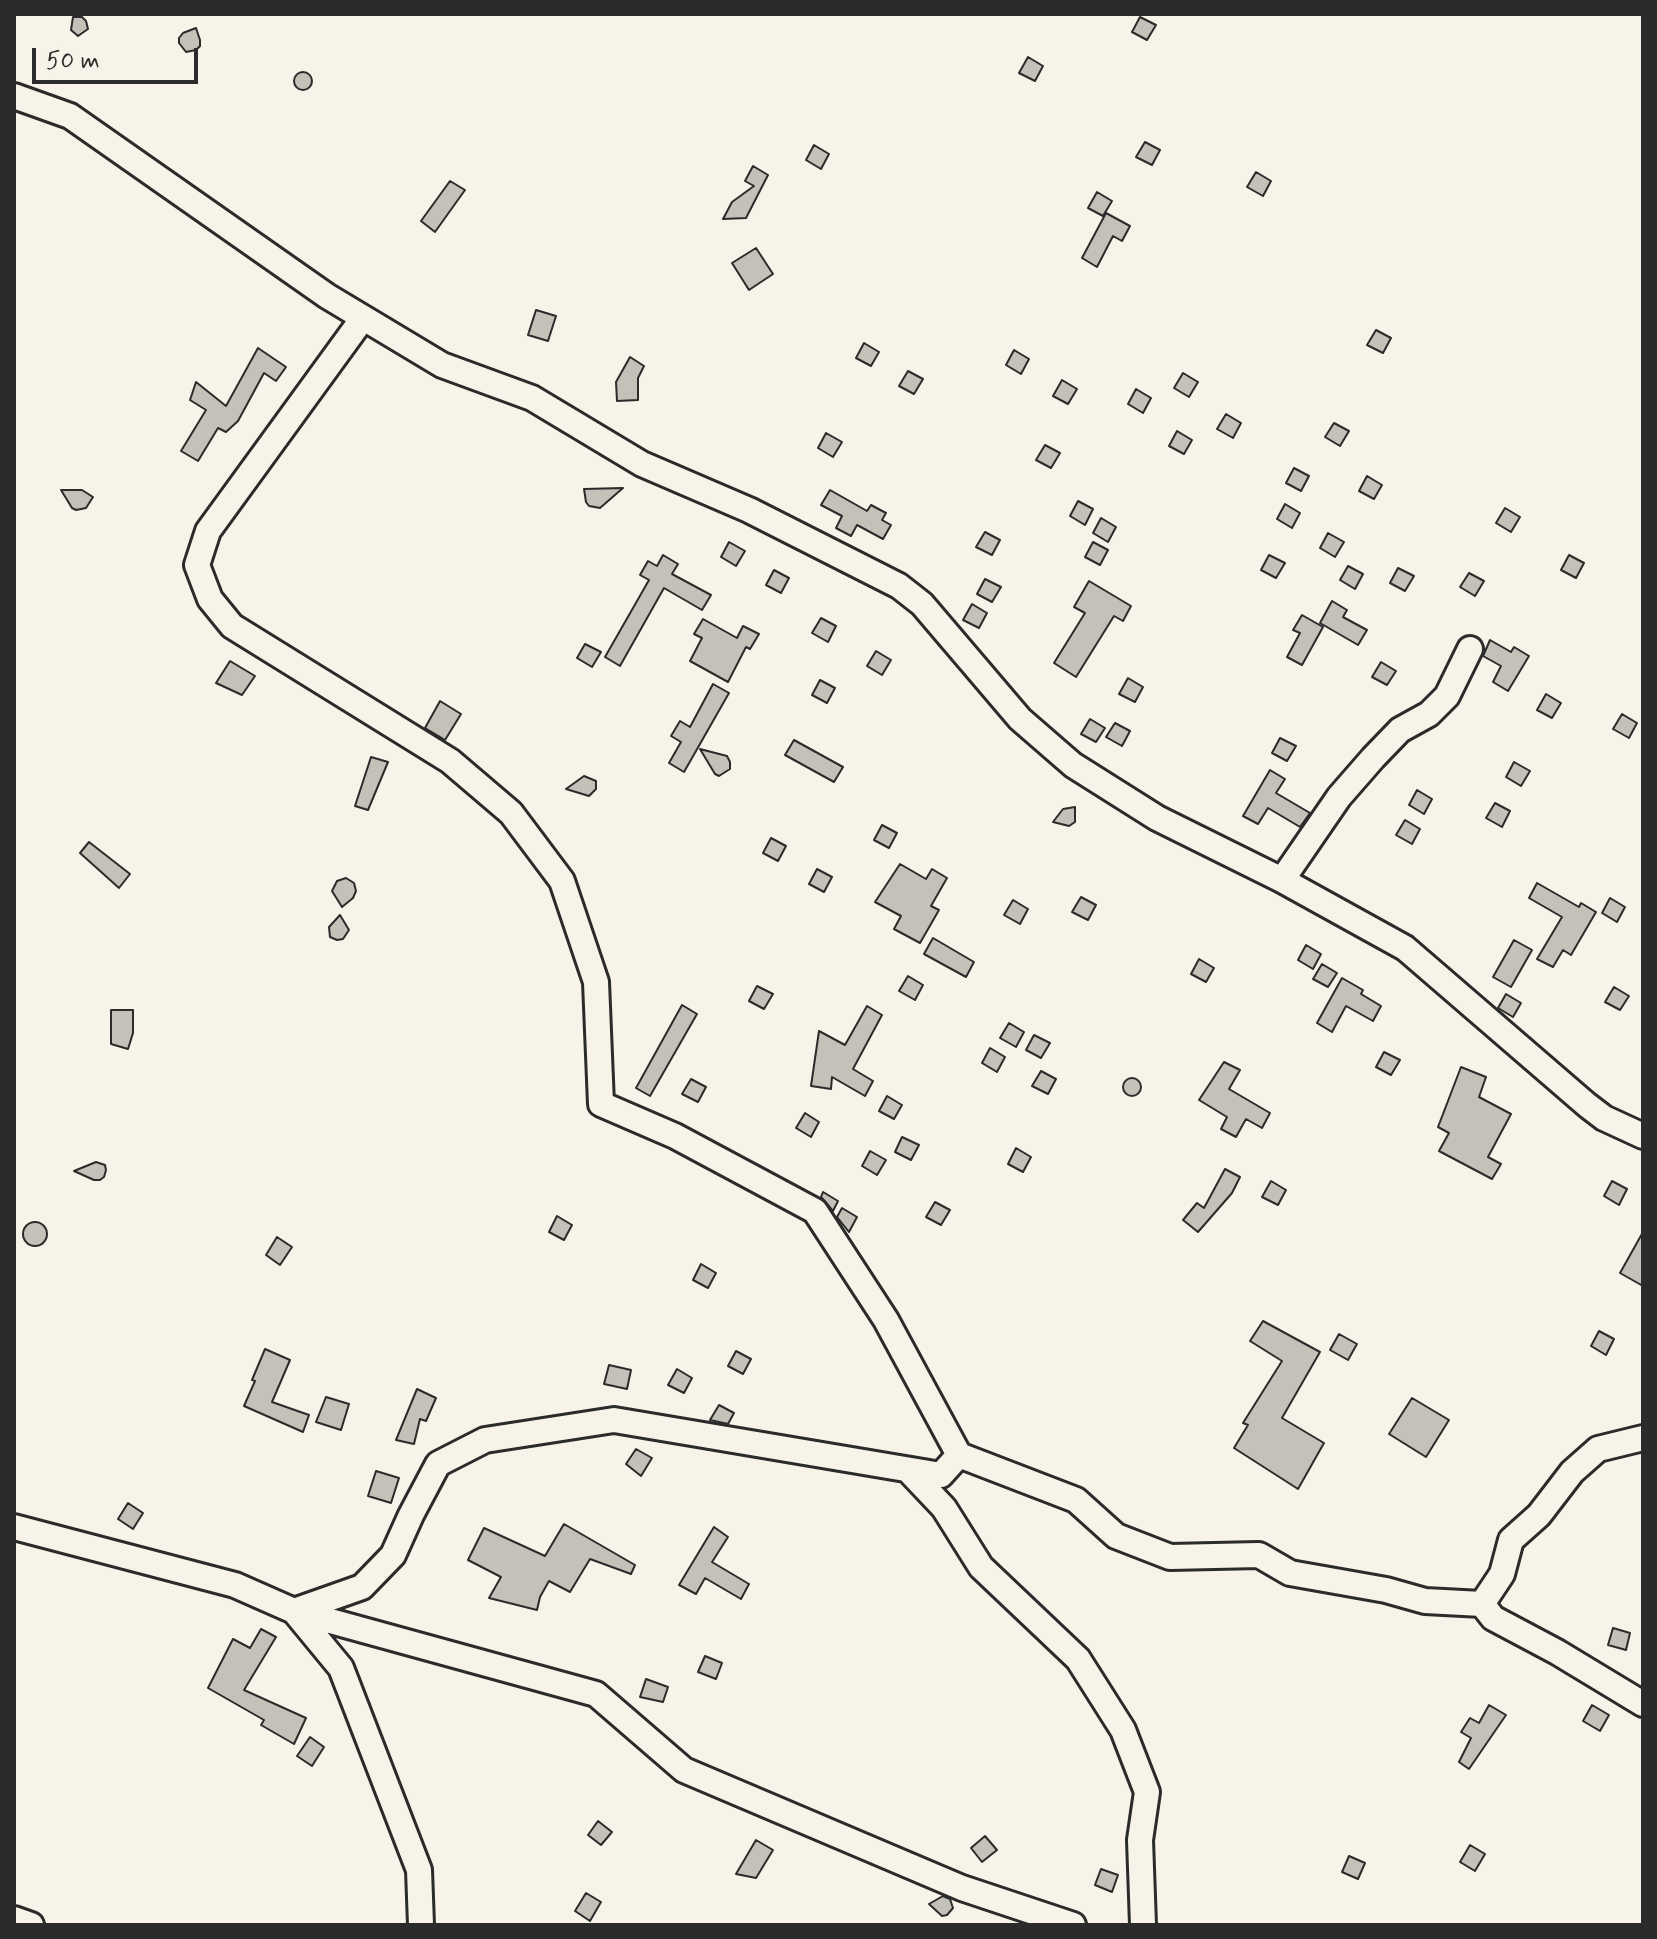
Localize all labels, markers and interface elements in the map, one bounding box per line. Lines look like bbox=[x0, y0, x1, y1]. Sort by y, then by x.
scale bar bbox=[36, 32, 202, 82]
text: 50 m bbox=[46, 46, 100, 77]

